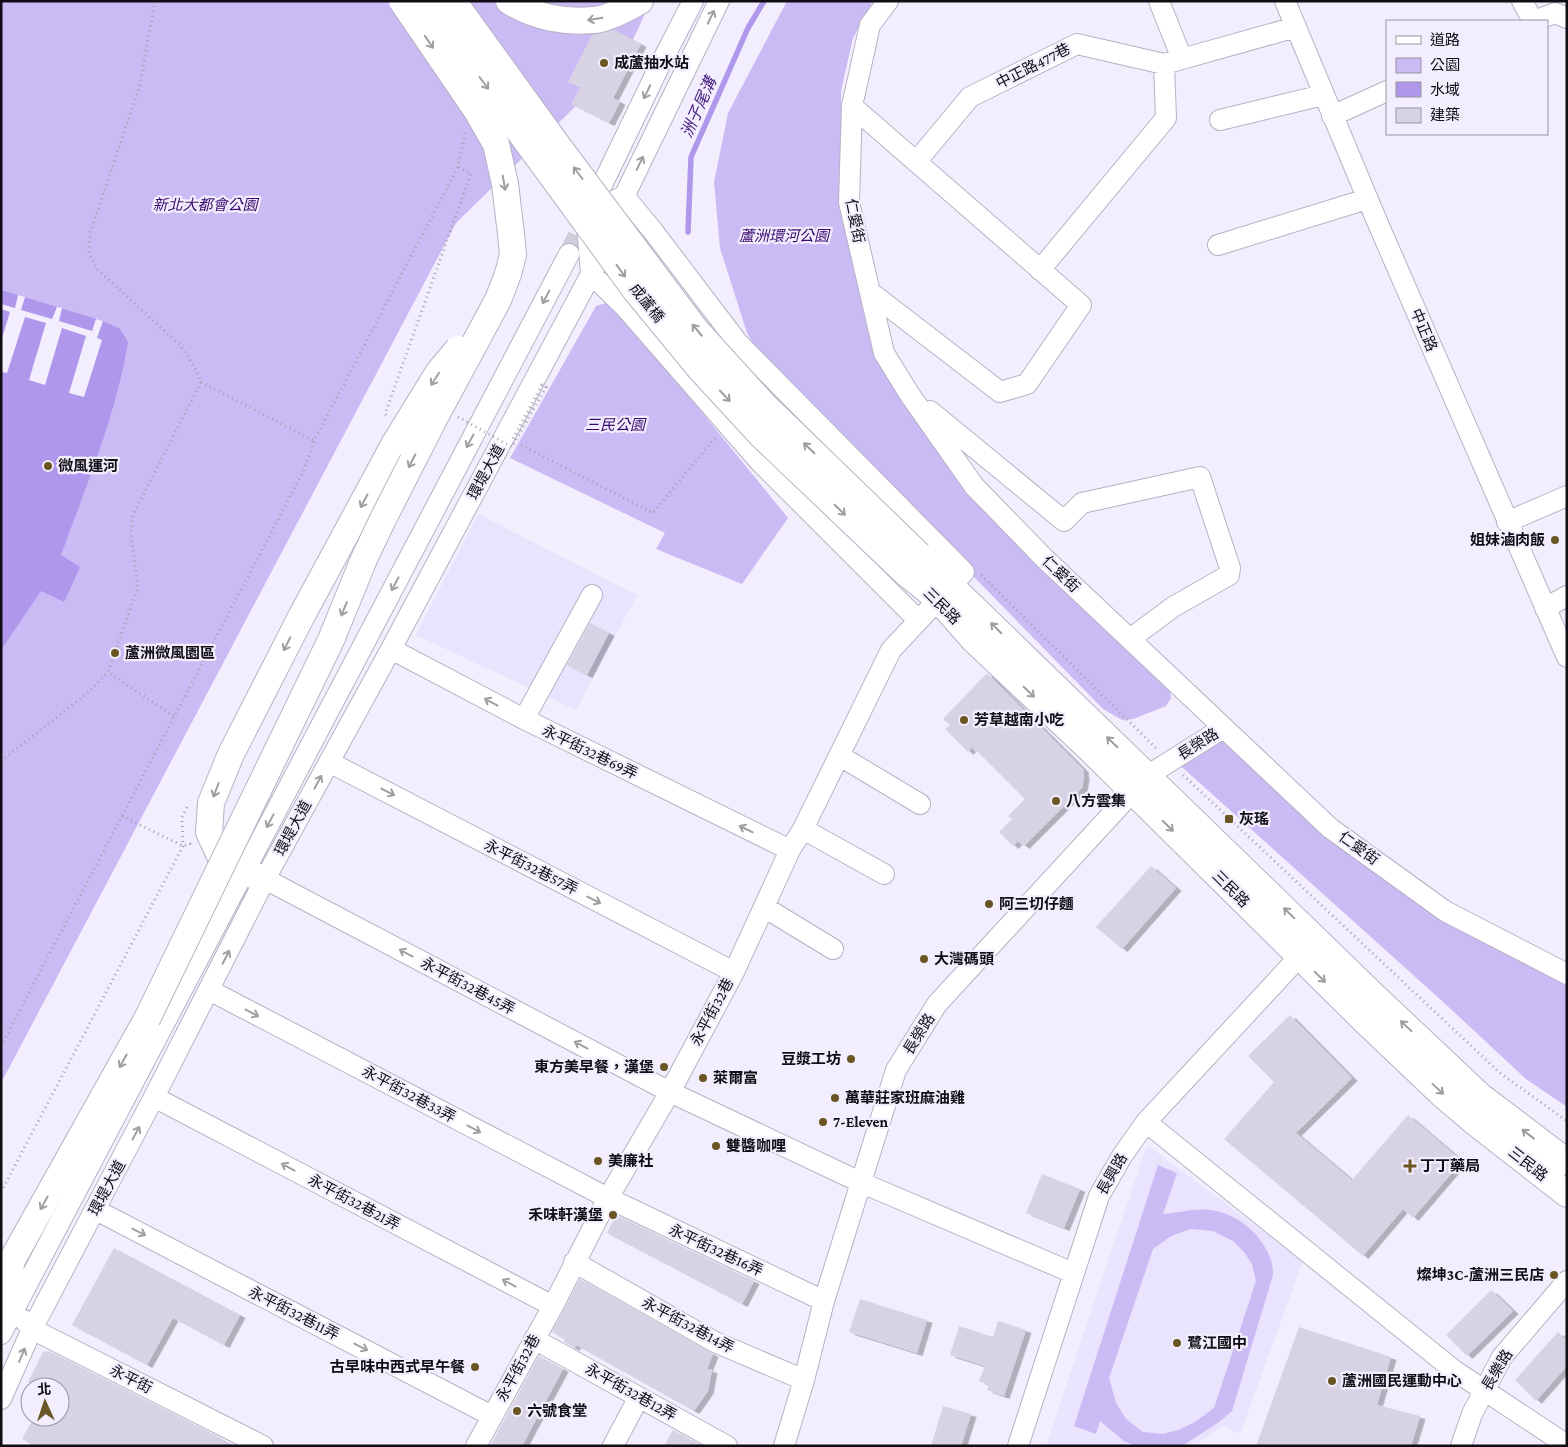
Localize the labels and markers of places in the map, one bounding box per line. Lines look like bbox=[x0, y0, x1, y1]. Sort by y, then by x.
place label: 成蘆抽水站 bbox=[614, 54, 689, 71]
marker: 成蘆抽水站 bbox=[598, 57, 610, 69]
place label: 微風運河 bbox=[58, 458, 118, 474]
marker: 微風運河 bbox=[42, 460, 54, 472]
place label: 姐妹滷肉飯 bbox=[1470, 531, 1545, 548]
marker: 姐妹滷肉飯 bbox=[1549, 534, 1561, 546]
place label: 蘆洲微風園區 bbox=[125, 645, 215, 661]
marker: 蘆洲微風園區 bbox=[109, 647, 121, 659]
place label: 芳草越南小吃 bbox=[974, 711, 1064, 728]
marker: 芳草越南小吃 bbox=[958, 714, 970, 726]
place label: 八方雲集 bbox=[1066, 793, 1126, 809]
marker: 八方雲集 bbox=[1050, 795, 1062, 807]
place label: 灰瑤 bbox=[1239, 810, 1269, 827]
marker: 灰瑤 bbox=[1223, 813, 1235, 825]
place label: 阿三切仔麵 bbox=[999, 896, 1074, 912]
marker: 阿三切仔麵 bbox=[983, 898, 995, 910]
place label: 大灣碼頭 bbox=[934, 951, 994, 967]
marker: 大灣碼頭 bbox=[918, 953, 930, 965]
place label: 豆漿工坊 bbox=[781, 1050, 841, 1067]
marker: 豆漿工坊 bbox=[845, 1053, 857, 1065]
place label: 東方美早餐，漢堡 bbox=[534, 1059, 654, 1075]
marker: 東方美早餐，漢堡 bbox=[658, 1061, 670, 1073]
place label: 萊爾富 bbox=[713, 1070, 758, 1086]
marker: 萊爾富 bbox=[697, 1072, 709, 1084]
place label: 萬華莊家班麻油雞 bbox=[845, 1090, 965, 1106]
marker: 萬華莊家班麻油雞 bbox=[829, 1092, 841, 1104]
place label: 7-Eleven bbox=[833, 1114, 889, 1130]
marker: 7-Eleven bbox=[817, 1116, 829, 1128]
place label: 雙醬咖哩 bbox=[726, 1137, 786, 1154]
marker: 雙醬咖哩 bbox=[710, 1140, 722, 1152]
place label: 美廉社 bbox=[608, 1152, 653, 1169]
marker: 美廉社 bbox=[592, 1155, 604, 1167]
place label: 丁丁藥局 bbox=[1420, 1158, 1480, 1174]
marker: 丁丁藥局 bbox=[1404, 1160, 1416, 1172]
place label: 禾味軒漢堡 bbox=[528, 1207, 603, 1223]
marker: 禾味軒漢堡 bbox=[607, 1209, 619, 1221]
place label: 燦坤3C-蘆洲三民店 bbox=[1417, 1267, 1544, 1283]
marker: 燦坤3C-蘆洲三民店 bbox=[1548, 1269, 1560, 1281]
place label: 鷺江國中 bbox=[1187, 1335, 1247, 1351]
marker: 鷺江國中 bbox=[1171, 1337, 1183, 1349]
place label: 古早味中西式早午餐 bbox=[330, 1358, 465, 1375]
marker: 古早味中西式早午餐 bbox=[469, 1361, 481, 1373]
place label: 蘆洲國民運動中心 bbox=[1342, 1373, 1462, 1389]
marker: 蘆洲國民運動中心 bbox=[1326, 1375, 1338, 1387]
place label: 六號食堂 bbox=[527, 1403, 587, 1419]
marker: 六號食堂 bbox=[511, 1405, 523, 1417]

